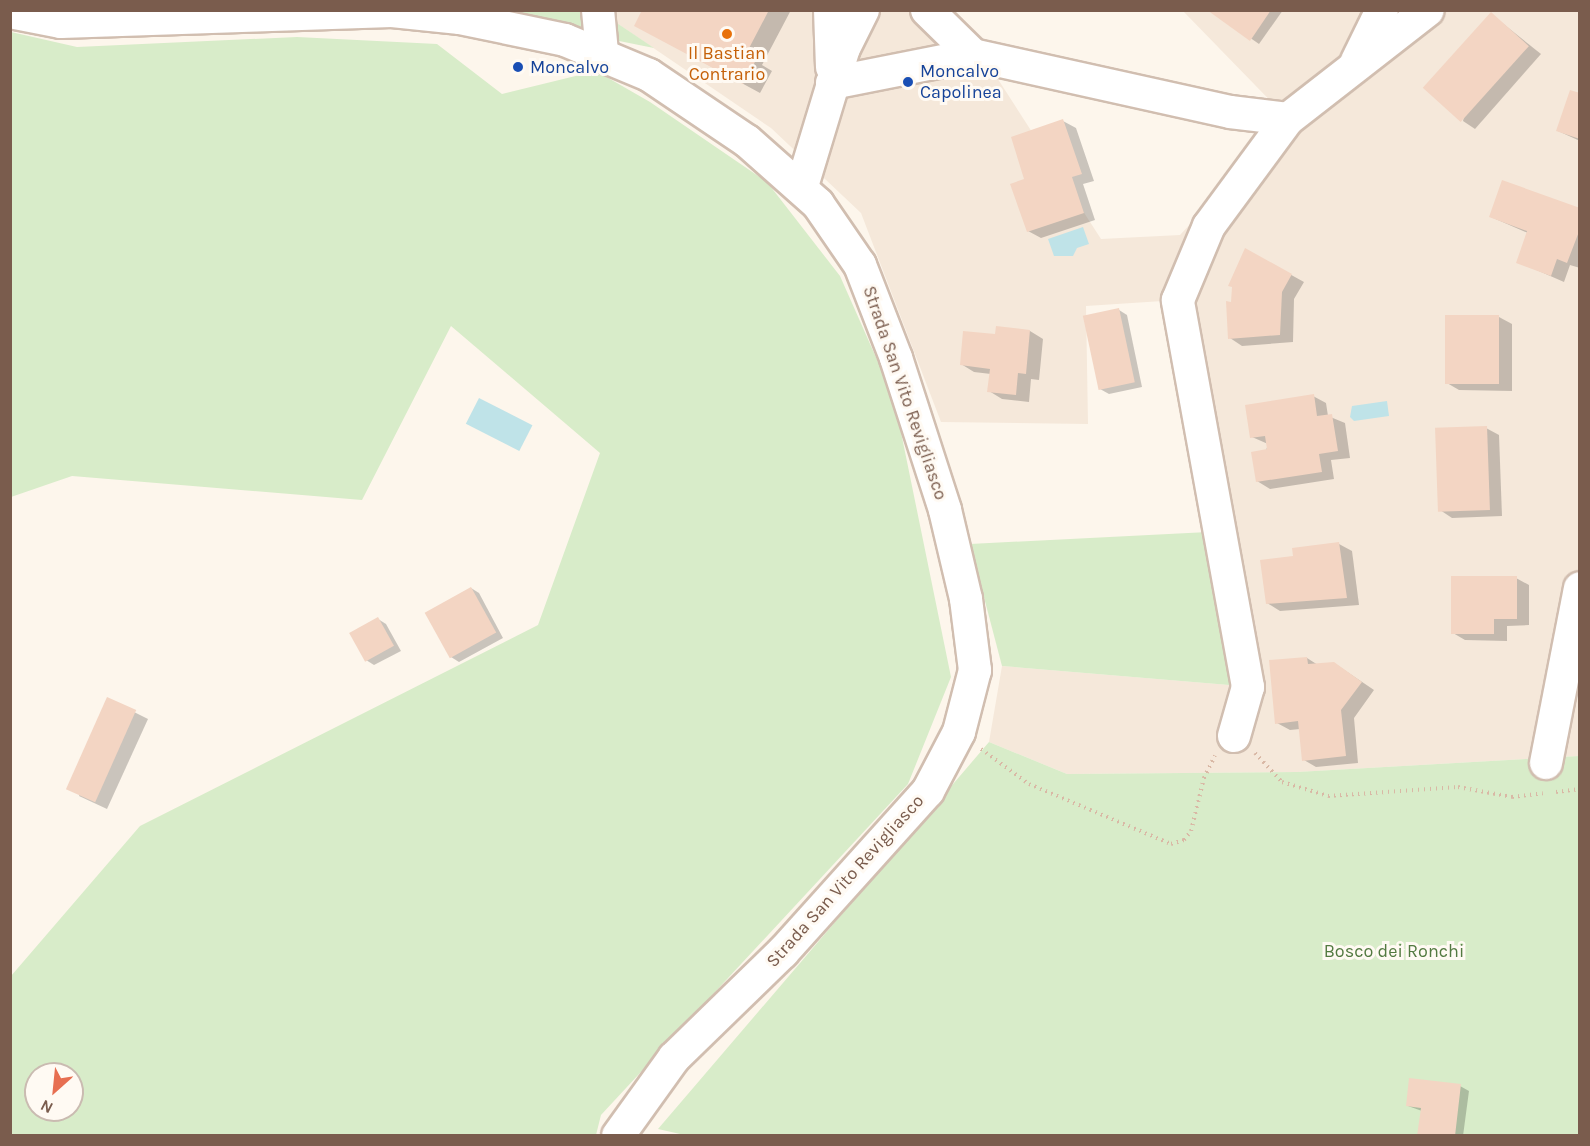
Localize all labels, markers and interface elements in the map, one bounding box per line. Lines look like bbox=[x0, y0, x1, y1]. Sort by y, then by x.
marker: Il Bastian Contrario bbox=[720, 27, 734, 41]
place label: Il Bastian Contrario bbox=[688, 43, 766, 86]
place label: Moncalvo bbox=[530, 56, 609, 78]
marker: Moncalvo bbox=[511, 60, 525, 74]
place label: Moncalvo Capolinea bbox=[920, 61, 1002, 104]
marker: Moncalvo Capolinea bbox=[901, 75, 915, 89]
street label: Strada San Vito Revigliasco bbox=[858, 283, 952, 503]
street label: Strada San Vito Revigliasco bbox=[762, 790, 928, 972]
park label: Bosco dei Ronchi bbox=[1324, 940, 1464, 962]
north arrow bbox=[24, 1062, 84, 1122]
text: N bbox=[37, 1096, 56, 1118]

